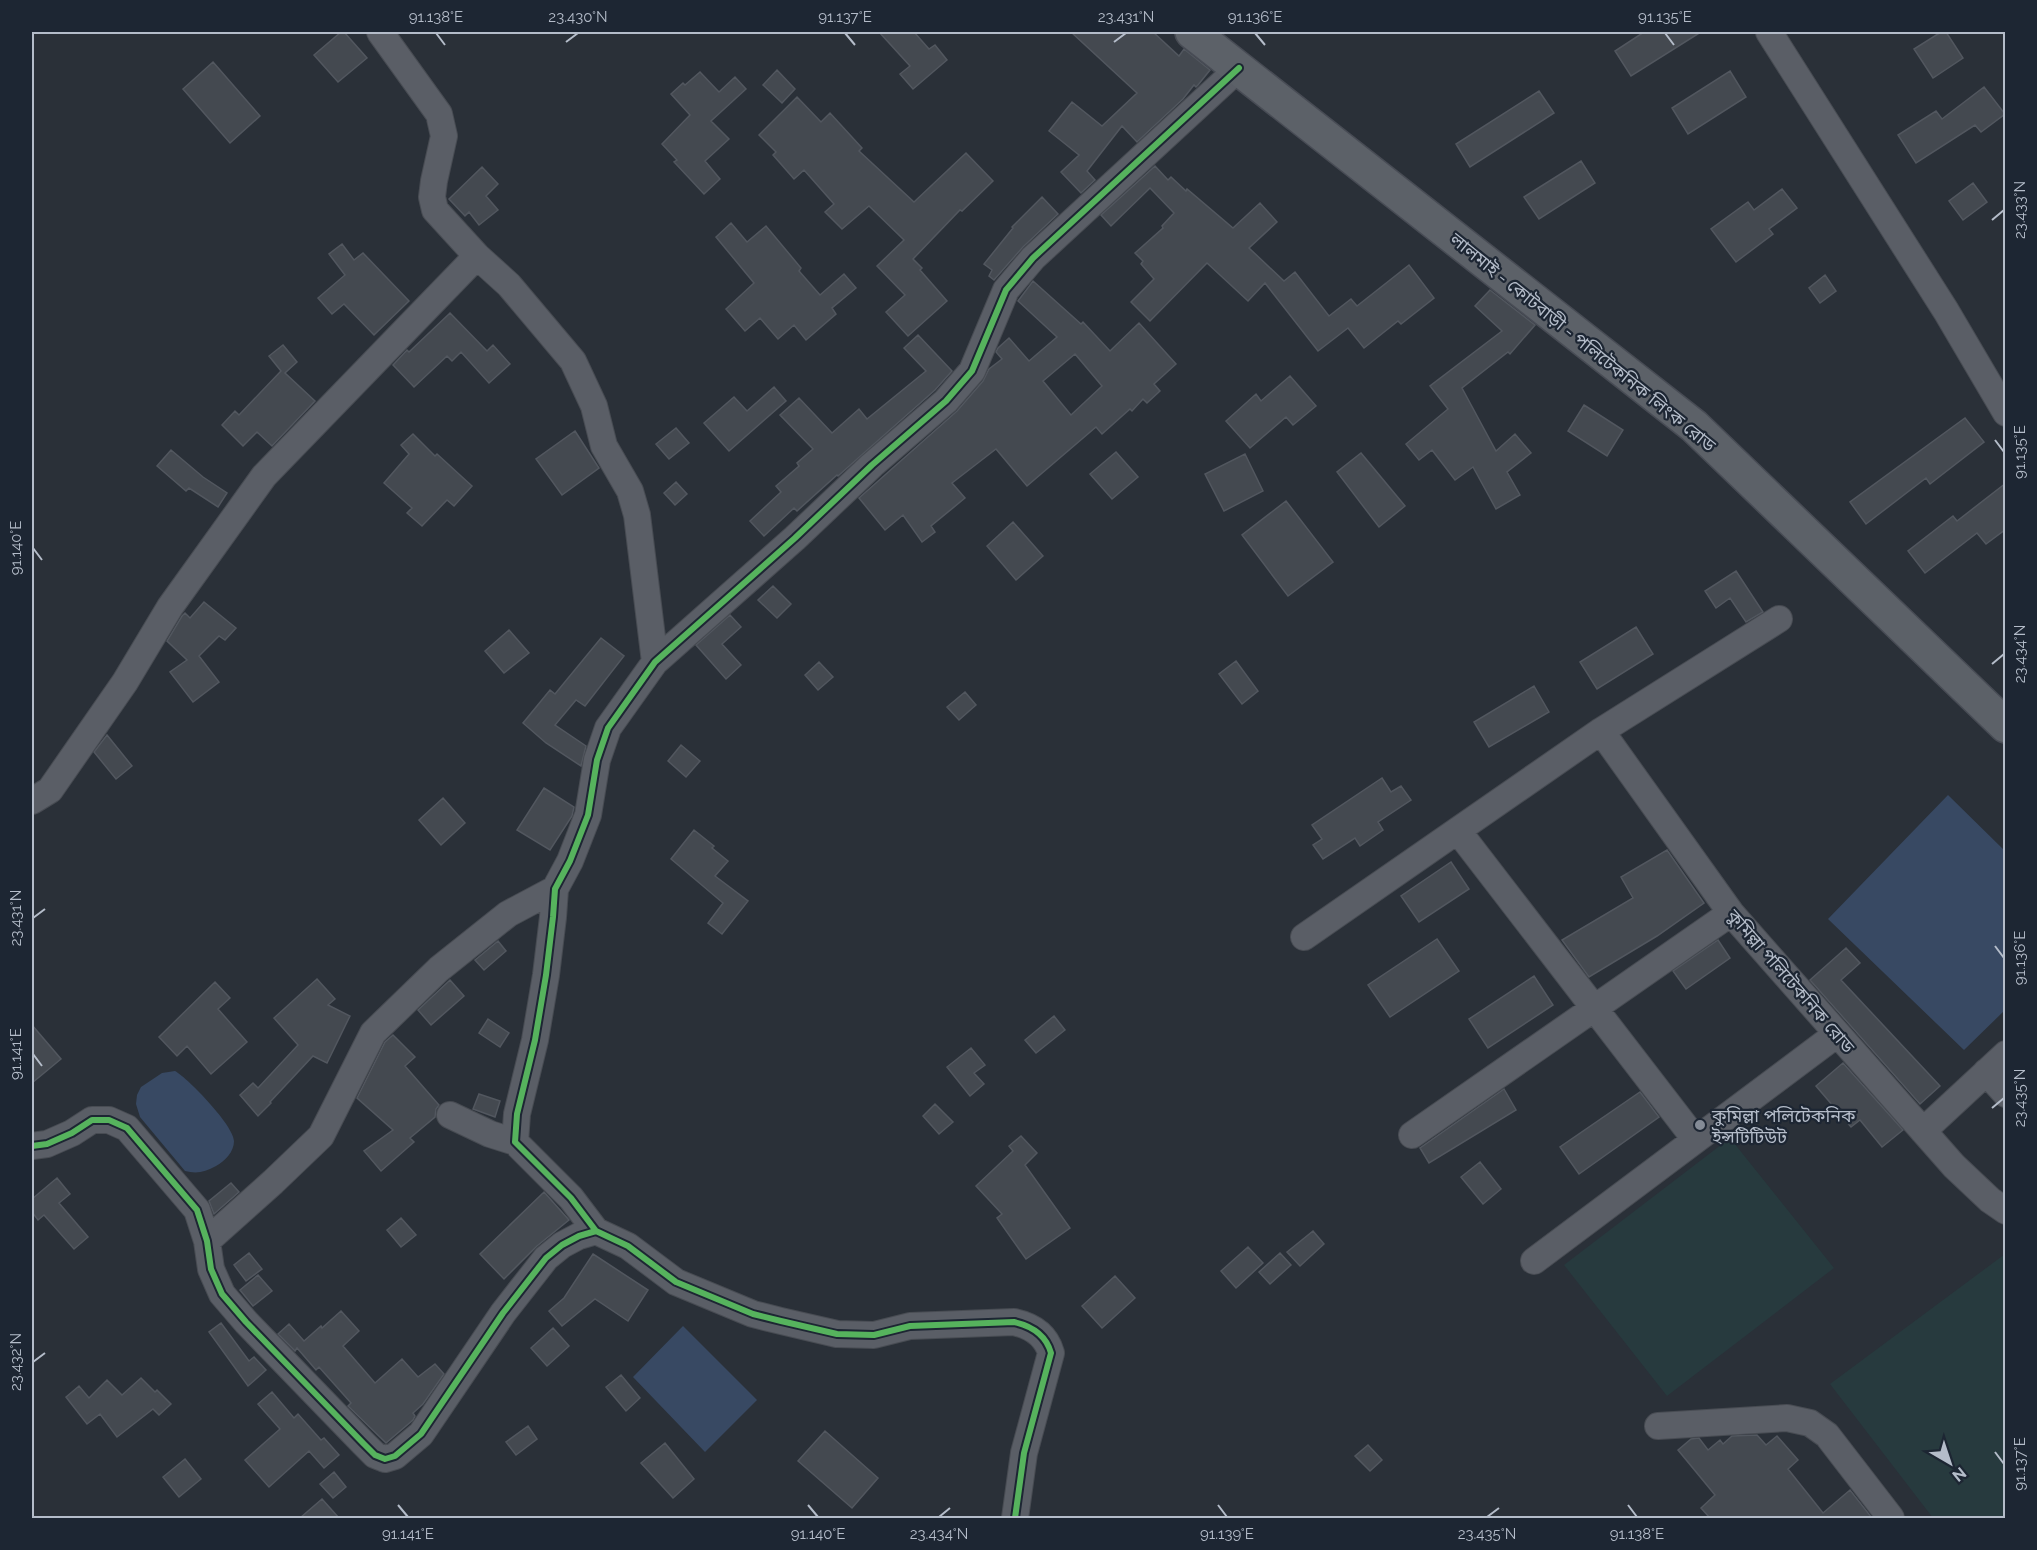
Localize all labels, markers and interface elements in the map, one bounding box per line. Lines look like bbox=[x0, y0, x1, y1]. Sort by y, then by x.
text: 91.138°E bbox=[409, 8, 463, 26]
text: 23.430°N bbox=[548, 8, 608, 26]
text: 91.137°E bbox=[818, 8, 872, 26]
text: 23.431°N bbox=[1098, 8, 1154, 26]
text: 91.136°E bbox=[1228, 8, 1282, 26]
text: 91.135°E bbox=[1638, 8, 1692, 26]
text: 23.433°N bbox=[2011, 181, 2029, 239]
street label: লালমাই - কোটবাড়ী - পলিটেকনিক লিংক রোড bbox=[1445, 228, 1720, 456]
text: 91.135°E bbox=[2011, 425, 2029, 479]
text: 91.140°E bbox=[7, 521, 25, 575]
text: 23.434°N bbox=[2011, 625, 2029, 683]
text: 23.431°N bbox=[7, 890, 25, 946]
street label: কুমিল্লা পলিটেকনিক রোড bbox=[1722, 904, 1859, 1058]
text: 91.136°E bbox=[2011, 931, 2029, 985]
text: 91.141°E bbox=[7, 1028, 25, 1080]
text: 23.435°N bbox=[2011, 1069, 2029, 1127]
place label: কুমিল্লা পলিটেকনিক ইন্সটিটিউট bbox=[1711, 1105, 1856, 1147]
marker: কুমিল্লা পলিটেকনিক ইন্সটিটিউট bbox=[1693, 1118, 1707, 1132]
text: 23.432°N bbox=[7, 1333, 25, 1391]
north arrow bbox=[1920, 1433, 1980, 1493]
text: 91.137°E bbox=[2011, 1437, 2029, 1491]
text: N bbox=[1948, 1463, 1970, 1485]
text: 91.141°E bbox=[382, 1525, 434, 1543]
text: 91.140°E bbox=[791, 1525, 845, 1543]
text: 23.434°N bbox=[910, 1525, 968, 1543]
text: 91.139°E bbox=[1200, 1525, 1254, 1543]
text: 23.435°N bbox=[1458, 1525, 1516, 1543]
text: 91.138°E bbox=[1610, 1525, 1664, 1543]

